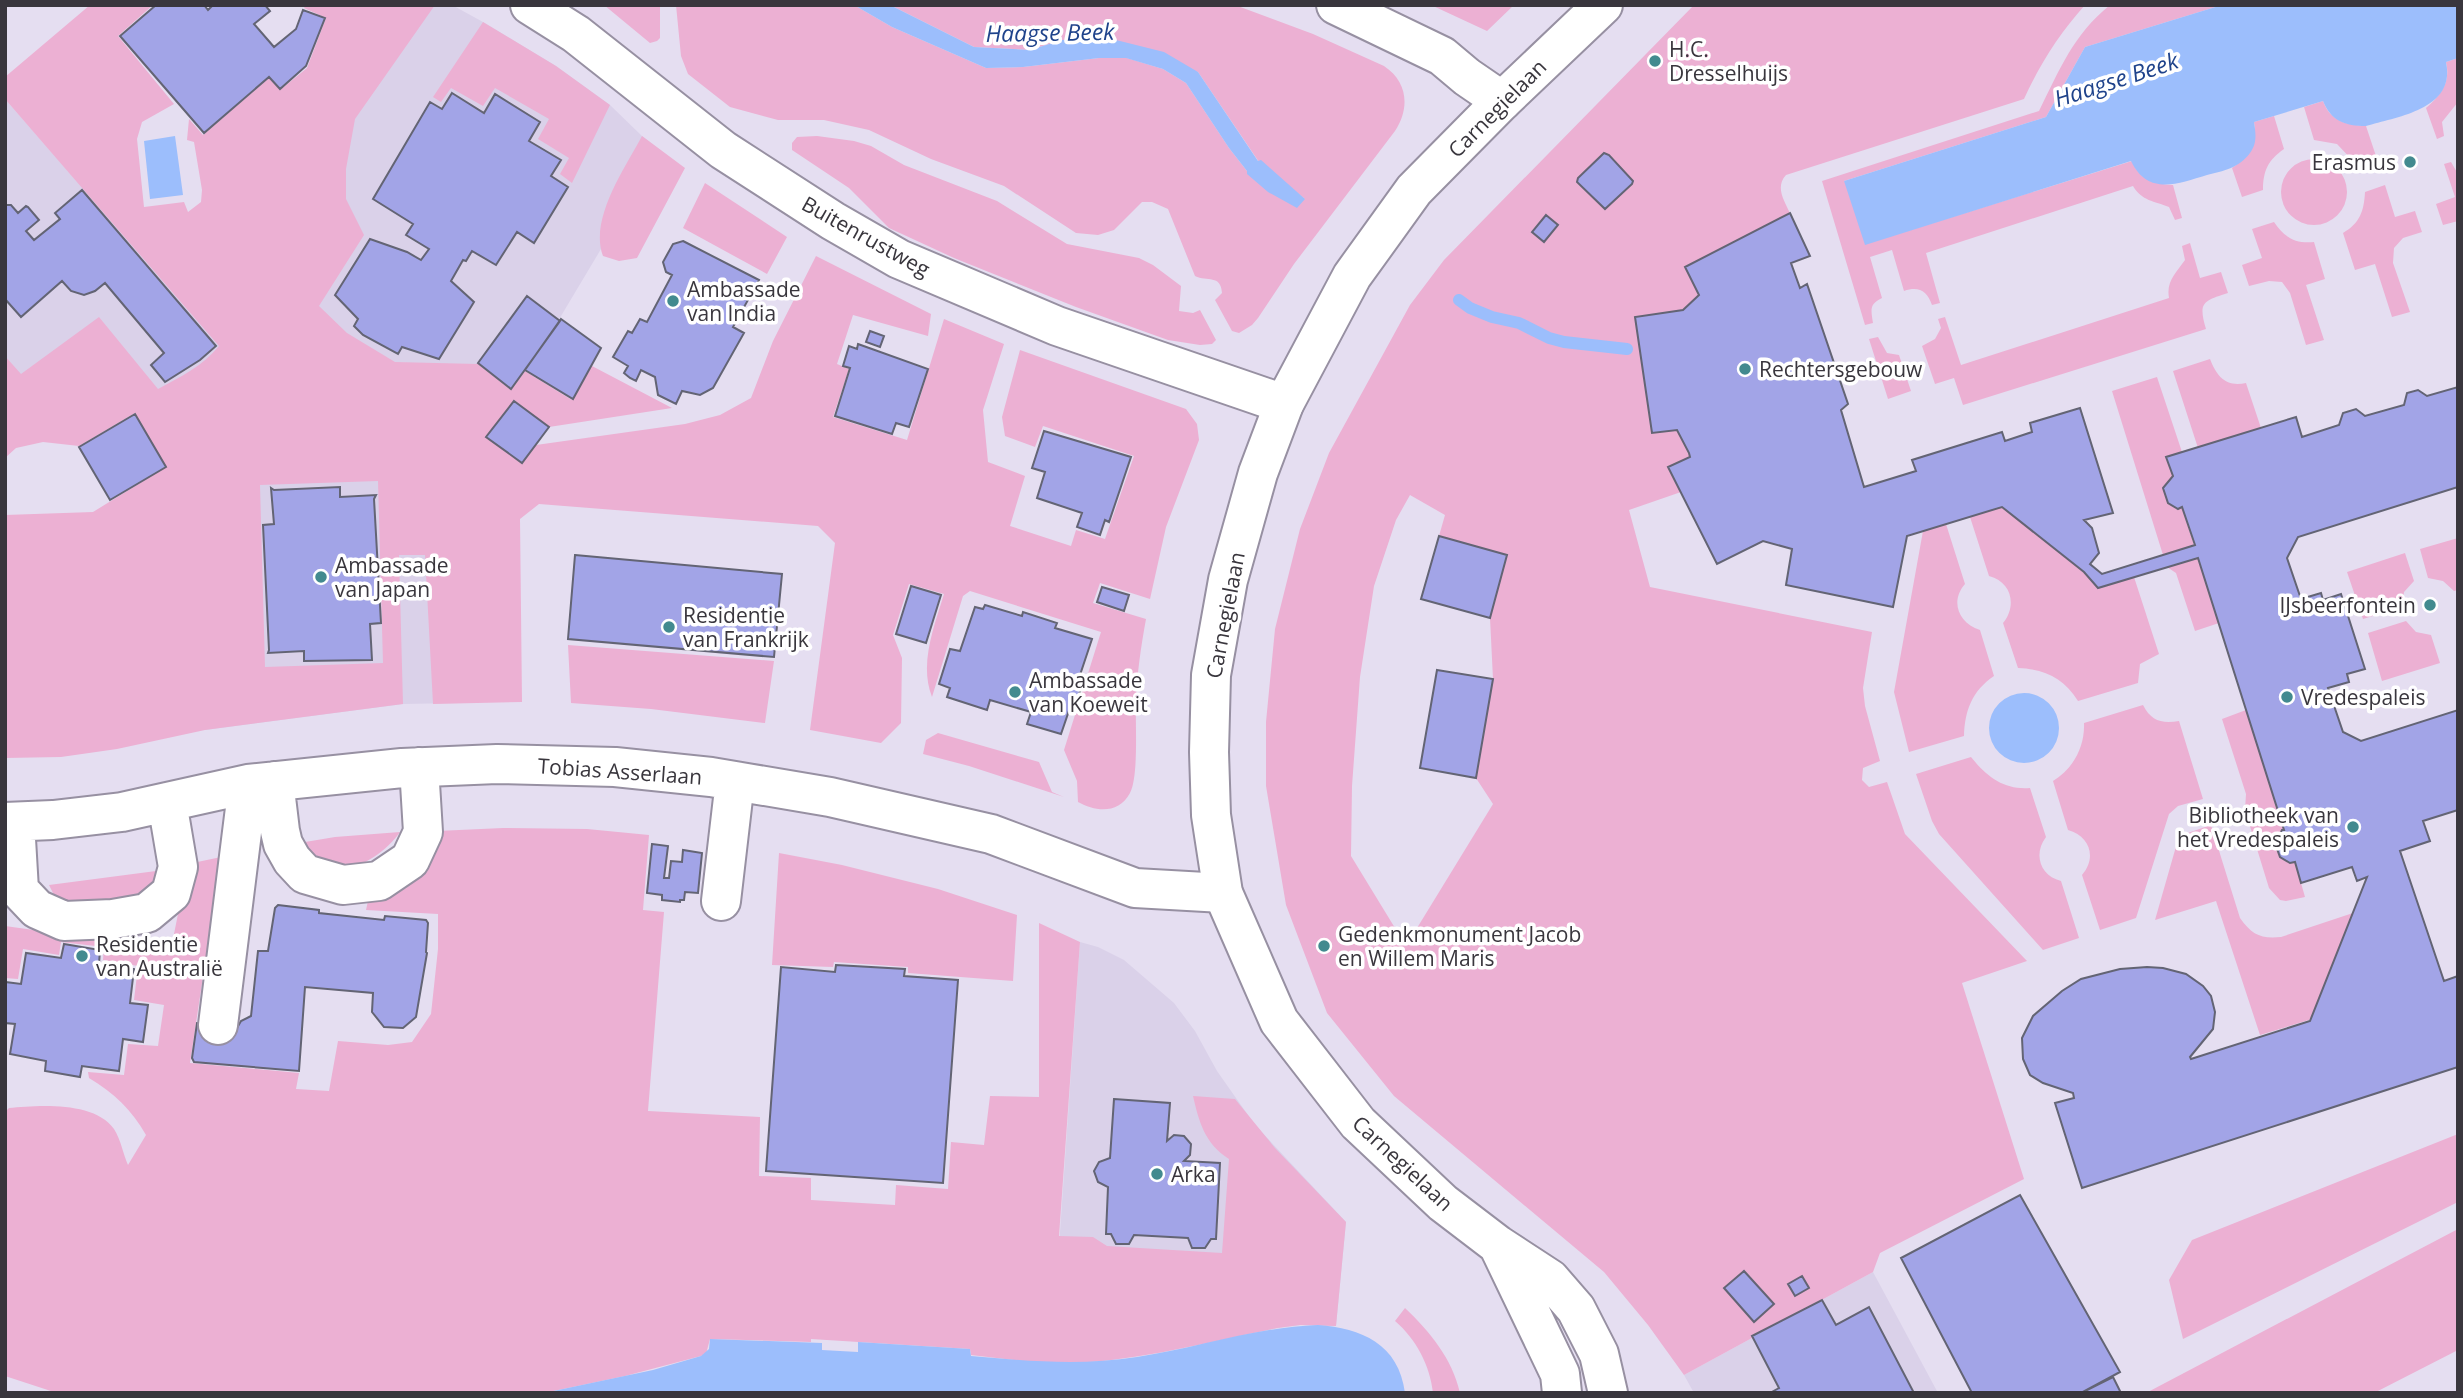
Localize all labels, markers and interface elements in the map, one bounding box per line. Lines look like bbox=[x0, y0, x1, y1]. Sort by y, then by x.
water label: Haagse Beek bbox=[985, 15, 1115, 49]
place label: H.C. Dresselhuijs bbox=[1669, 35, 1788, 87]
water label: Haagse Beek bbox=[2050, 44, 2183, 114]
street label: Carnegielaan bbox=[1442, 53, 1552, 163]
marker: H.C. Dresselhuijs bbox=[1647, 53, 1663, 69]
place label: Erasmus bbox=[2312, 148, 2396, 176]
marker: Erasmus bbox=[2402, 154, 2418, 170]
street label: Buitenrustweg bbox=[797, 189, 935, 283]
place label: Ambassade van India bbox=[687, 275, 801, 327]
marker: Ambassade van India bbox=[665, 293, 681, 309]
place label: Rechtersgebouw bbox=[1759, 355, 1923, 383]
marker: Rechtersgebouw bbox=[1737, 361, 1753, 377]
street label: Carnegielaan bbox=[1199, 549, 1251, 681]
place label: Ambassade van Japan bbox=[335, 551, 449, 603]
marker: Ambassade van Japan bbox=[313, 569, 329, 585]
place label: IJsbeerfontein bbox=[2279, 591, 2416, 619]
marker: IJsbeerfontein bbox=[2422, 597, 2438, 613]
place label: Residentie van Frankrijk bbox=[683, 601, 809, 653]
marker: Residentie van Frankrijk bbox=[661, 619, 677, 635]
place label: Ambassade van Koeweit bbox=[1029, 666, 1148, 718]
place label: Vredespaleis bbox=[2301, 683, 2425, 711]
marker: Ambassade van Koeweit bbox=[1007, 684, 1023, 700]
marker: Vredespaleis bbox=[2279, 689, 2295, 705]
street label: Tobias Asserlaan bbox=[537, 751, 703, 791]
place label: Bibliotheek van het Vredespaleis bbox=[2177, 801, 2339, 853]
marker: Bibliotheek van het Vredespaleis bbox=[2345, 819, 2361, 835]
place label: Gedenkmonument Jacob en Willem Maris bbox=[1338, 920, 1581, 972]
place label: Residentie van Australië bbox=[96, 930, 223, 982]
marker: Gedenkmonument Jacob en Willem Maris bbox=[1316, 938, 1332, 954]
marker: Residentie van Australië bbox=[74, 948, 90, 964]
street label: Carnegielaan bbox=[1347, 1109, 1459, 1217]
place label: Arka bbox=[1171, 1160, 1216, 1188]
marker: Arka bbox=[1149, 1166, 1165, 1182]

